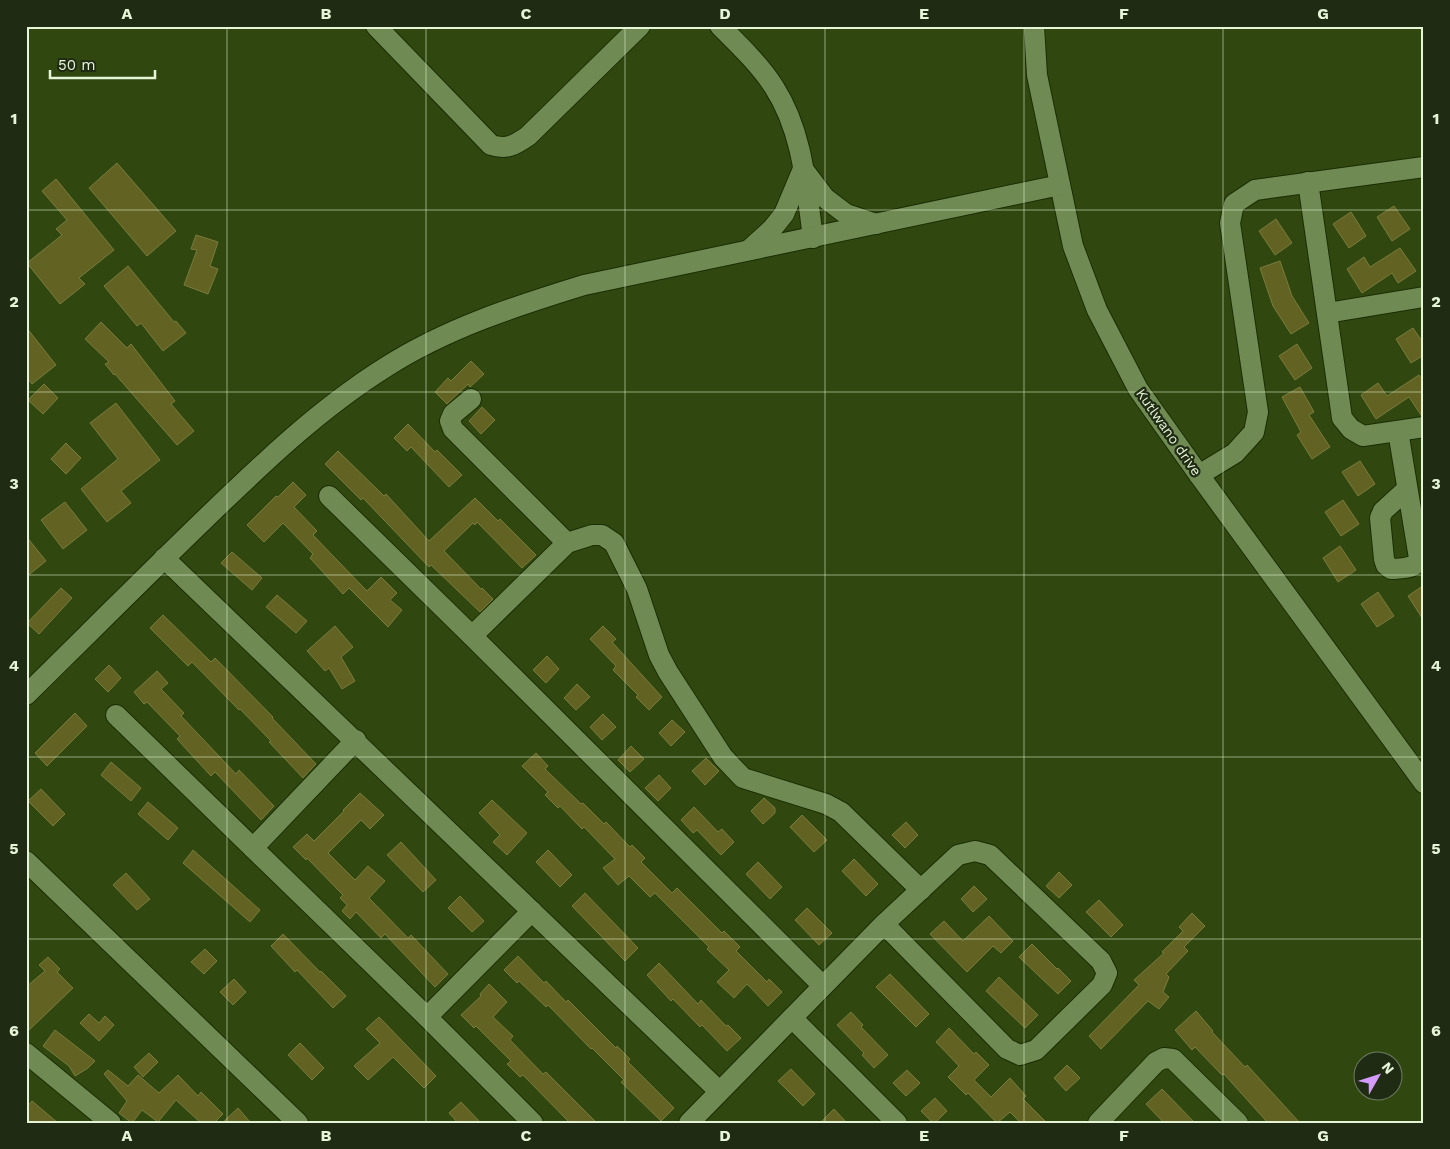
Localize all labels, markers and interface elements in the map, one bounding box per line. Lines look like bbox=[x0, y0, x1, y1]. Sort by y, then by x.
text: A bbox=[122, 4, 133, 23]
text: B bbox=[321, 4, 332, 23]
text: C bbox=[521, 4, 532, 23]
text: D bbox=[719, 4, 731, 23]
text: E bbox=[919, 4, 929, 23]
text: F bbox=[1119, 4, 1129, 23]
text: G bbox=[1317, 4, 1329, 23]
scale bar bbox=[50, 48, 155, 80]
text: 50 m bbox=[58, 56, 95, 74]
text: 1 bbox=[11, 109, 17, 128]
text: 1 bbox=[1433, 109, 1439, 128]
text: 2 bbox=[9, 292, 19, 311]
text: 2 bbox=[1431, 292, 1441, 311]
street label: Kutlwano drive bbox=[1133, 386, 1205, 478]
text: 3 bbox=[9, 474, 19, 493]
text: 3 bbox=[1431, 474, 1441, 493]
text: 4 bbox=[9, 656, 19, 675]
text: 4 bbox=[1431, 656, 1441, 675]
text: 5 bbox=[9, 839, 19, 858]
text: 5 bbox=[1431, 839, 1441, 858]
text: 6 bbox=[9, 1021, 19, 1040]
text: 6 bbox=[1431, 1021, 1441, 1040]
north arrow bbox=[1352, 1052, 1402, 1102]
text: N bbox=[1379, 1059, 1398, 1077]
text: A bbox=[122, 1126, 133, 1145]
text: B bbox=[321, 1126, 332, 1145]
text: C bbox=[521, 1126, 532, 1145]
text: D bbox=[719, 1126, 731, 1145]
text: E bbox=[919, 1126, 929, 1145]
text: F bbox=[1119, 1126, 1129, 1145]
text: G bbox=[1317, 1126, 1329, 1145]

